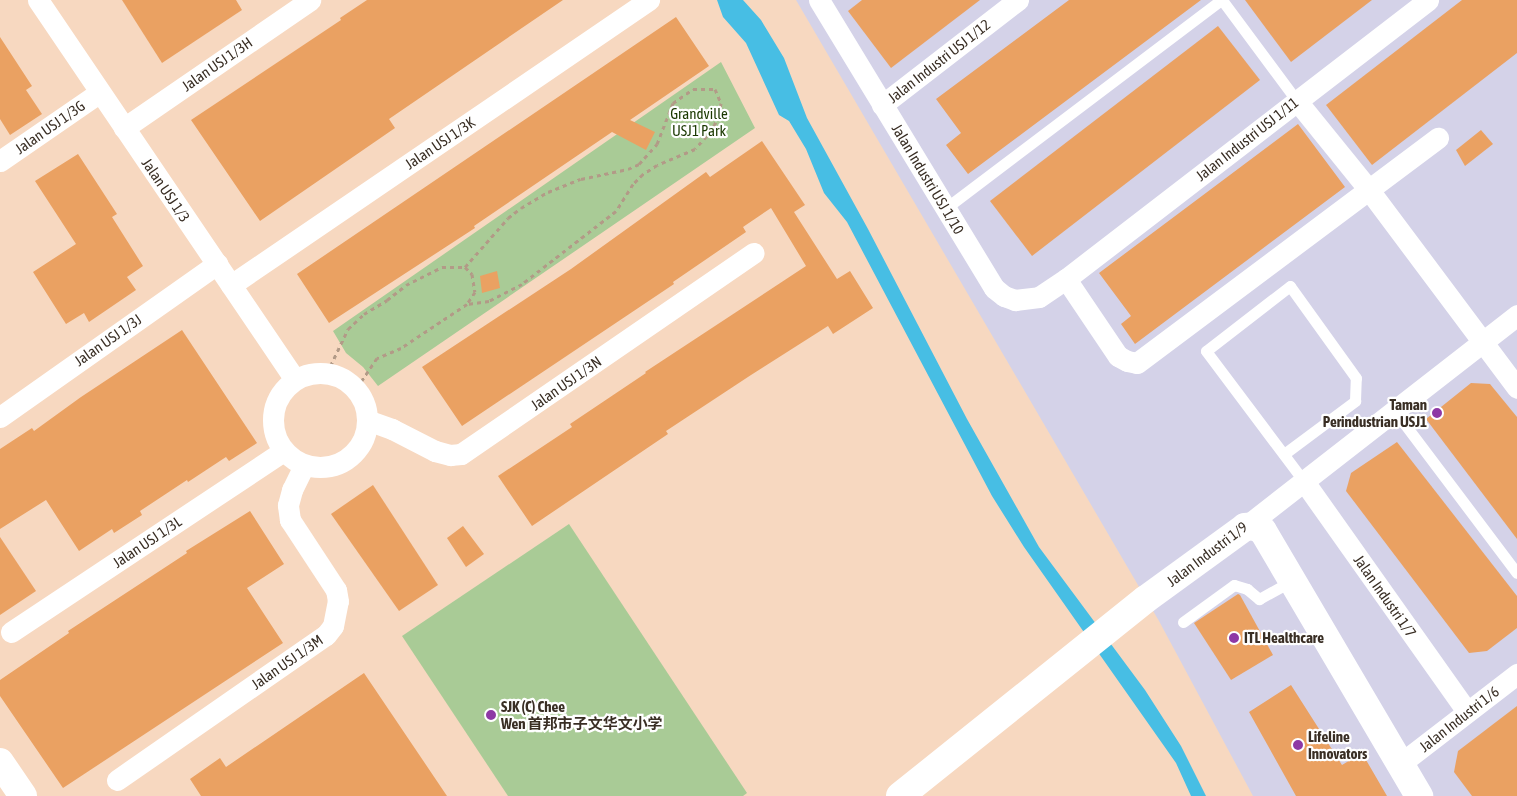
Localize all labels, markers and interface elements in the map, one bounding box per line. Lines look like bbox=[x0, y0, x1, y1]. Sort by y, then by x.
street label: Jalan Industri USJ 1/12 bbox=[884, 15, 994, 107]
street label: Jalan USJ 1/3H bbox=[178, 33, 256, 95]
street label: Jalan Industri USJ 1/11 bbox=[1192, 93, 1302, 185]
street label: Jalan USJ 1/3G bbox=[12, 96, 88, 158]
park label: Grandville USJ1 Park bbox=[670, 104, 728, 139]
street label: Jalan USJ 1/3K bbox=[402, 113, 478, 173]
street label: Jalan Industri USJ 1/10 bbox=[888, 121, 968, 237]
street label: Jalan USJ 1/3 bbox=[138, 155, 194, 225]
street label: Jalan USJ 1/3J bbox=[71, 310, 145, 370]
street label: Jalan USJ 1/3N bbox=[527, 352, 605, 414]
place label: Taman Perindustrian USJ1 bbox=[1323, 395, 1427, 430]
marker: Taman Perindustrian USJ1 bbox=[1431, 407, 1443, 419]
street label: Jalan USJ 1/3L bbox=[109, 512, 185, 572]
street label: Jalan Industri 1/9 bbox=[1163, 518, 1251, 590]
street label: Jalan Industri 1/7 bbox=[1350, 551, 1420, 641]
place label: ITL Healthcare bbox=[1244, 629, 1324, 647]
street label: Jalan USJ 1/3M bbox=[248, 631, 326, 693]
marker: ITL Healthcare bbox=[1228, 632, 1240, 644]
street label: Jalan Industri 1/6 bbox=[1416, 682, 1502, 756]
place label: SJK (C) Chee Wen 首邦市子文华文小学 bbox=[501, 697, 663, 732]
marker: SJK (C) Chee Wen 首邦市子文华文小学 bbox=[485, 709, 497, 721]
place label: Lifeline Innovators bbox=[1308, 727, 1367, 762]
marker: Lifeline Innovators bbox=[1292, 739, 1304, 751]

